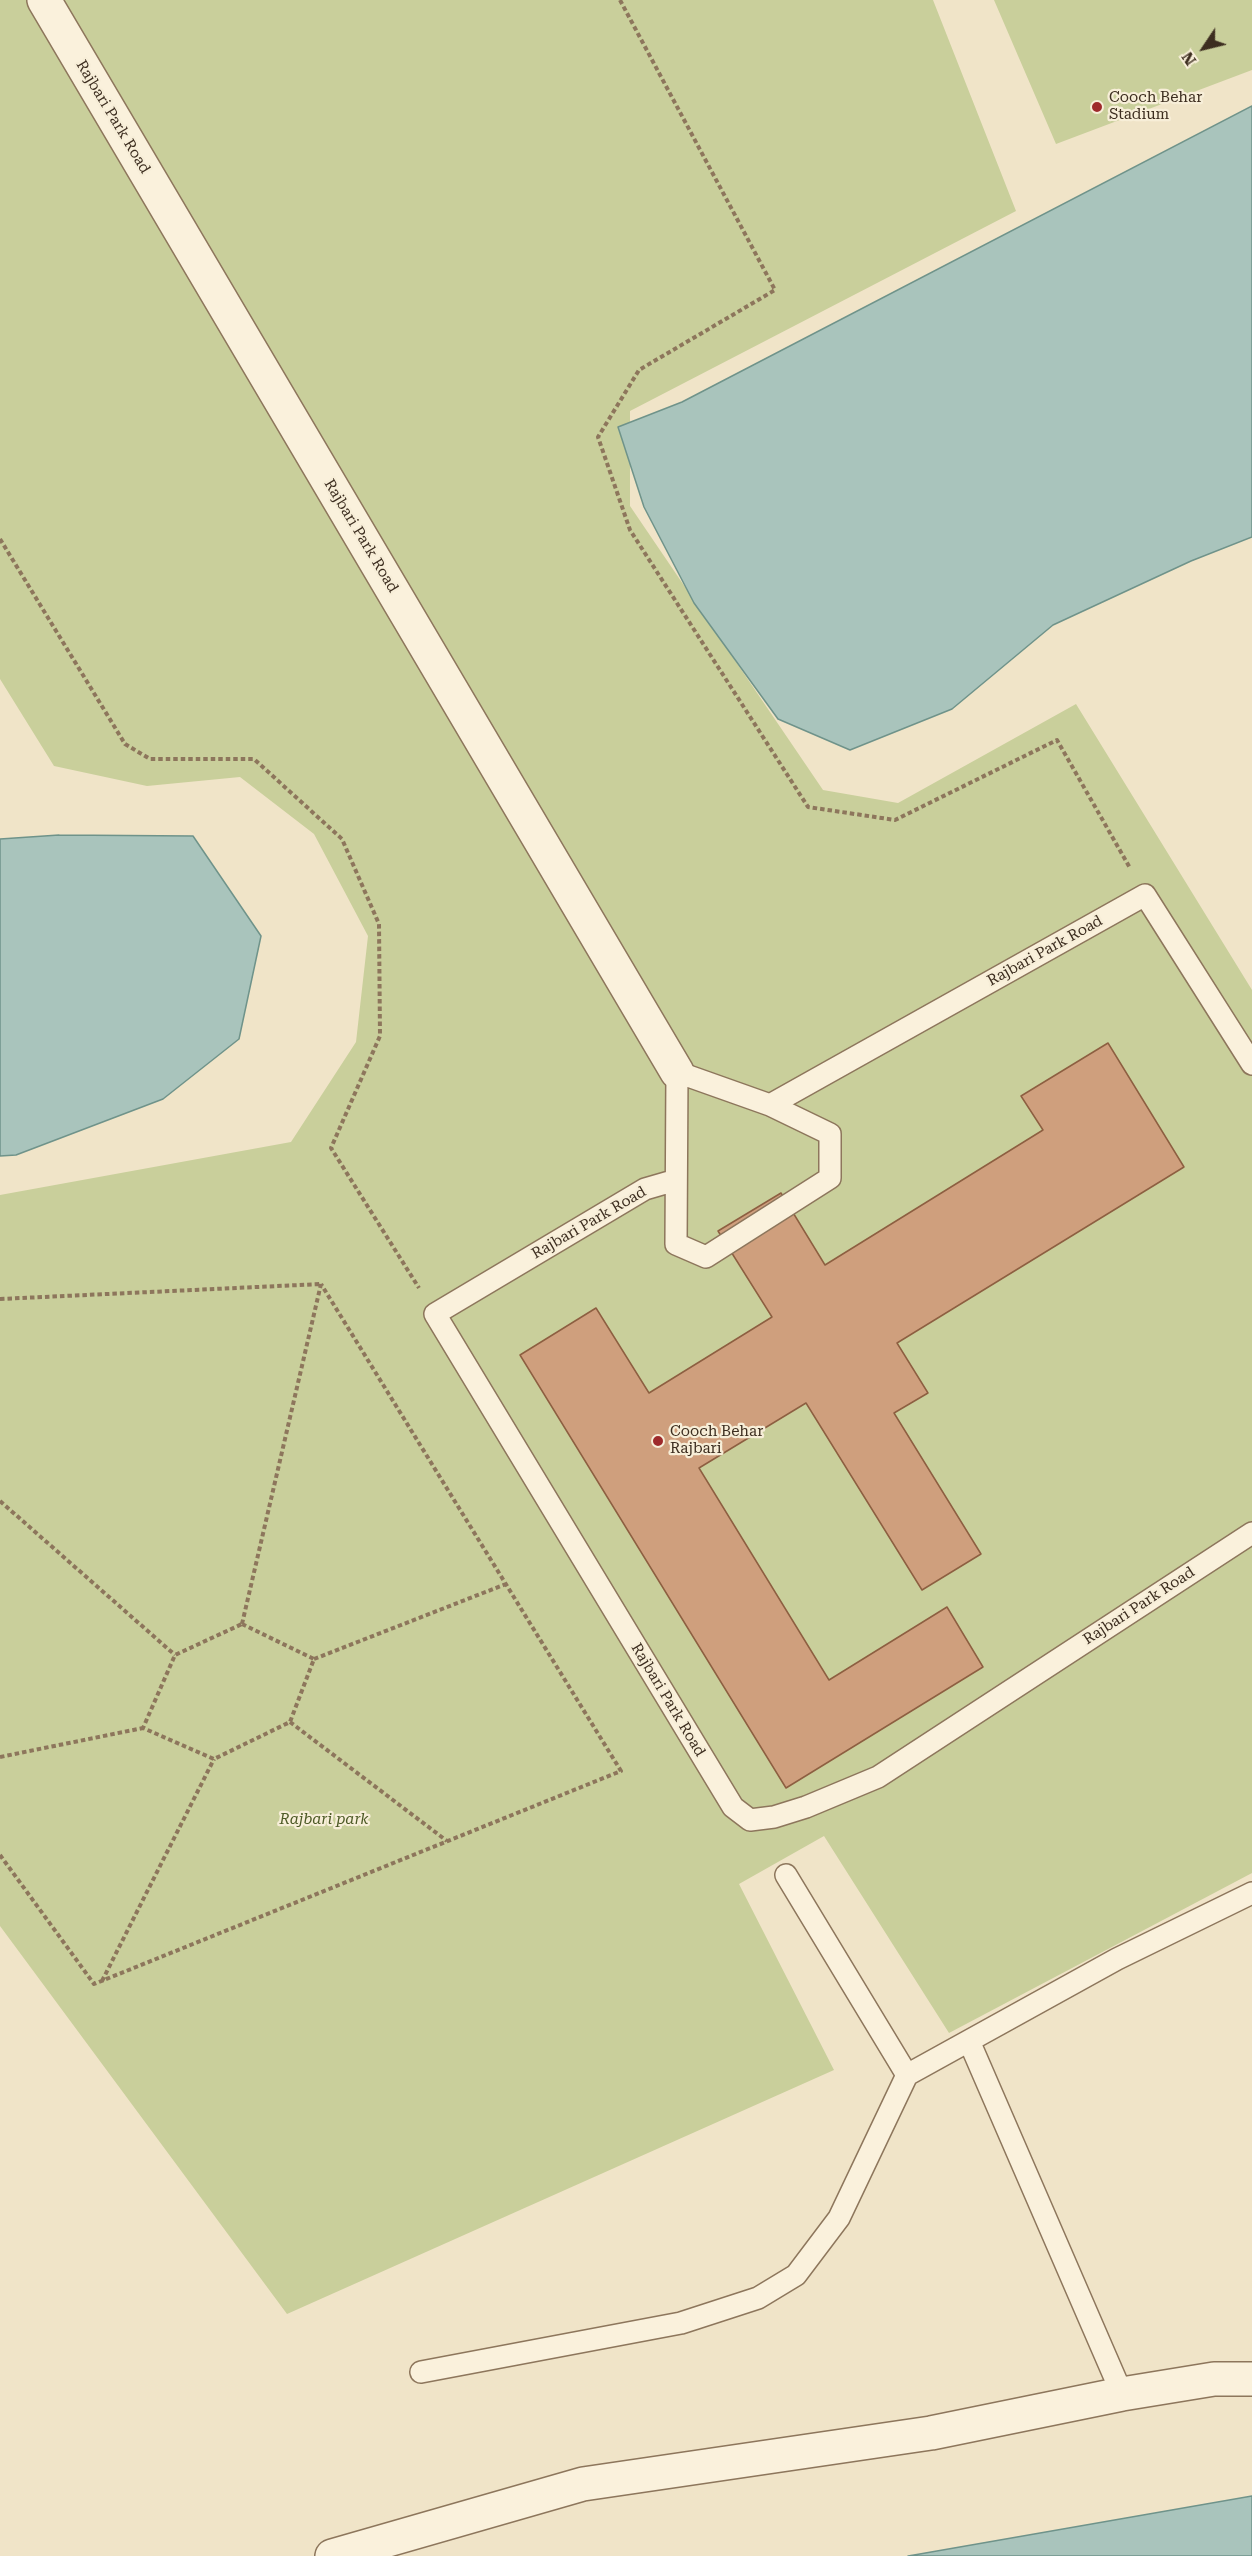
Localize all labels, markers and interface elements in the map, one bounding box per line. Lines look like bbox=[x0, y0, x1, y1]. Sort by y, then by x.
north arrow bbox=[1174, 18, 1234, 78]
text: N bbox=[1178, 48, 1200, 69]
street label: Rajbari Park Road bbox=[72, 57, 154, 177]
place label: Cooch Behar Stadium bbox=[1109, 89, 1202, 124]
marker: Cooch Behar Stadium bbox=[1090, 100, 1104, 114]
street label: Rajbari Park Road bbox=[320, 476, 402, 596]
street label: Rajbari Park Road bbox=[984, 912, 1106, 990]
street label: Rajbari Park Road bbox=[529, 1183, 649, 1263]
place label: Cooch Behar Rajbari bbox=[670, 1423, 763, 1458]
marker: Cooch Behar Rajbari bbox=[651, 1434, 665, 1448]
street label: Rajbari Park Road bbox=[1080, 1563, 1198, 1649]
street label: Rajbari Park Road bbox=[627, 1640, 709, 1760]
park label: Rajbari park bbox=[280, 1811, 368, 1829]

